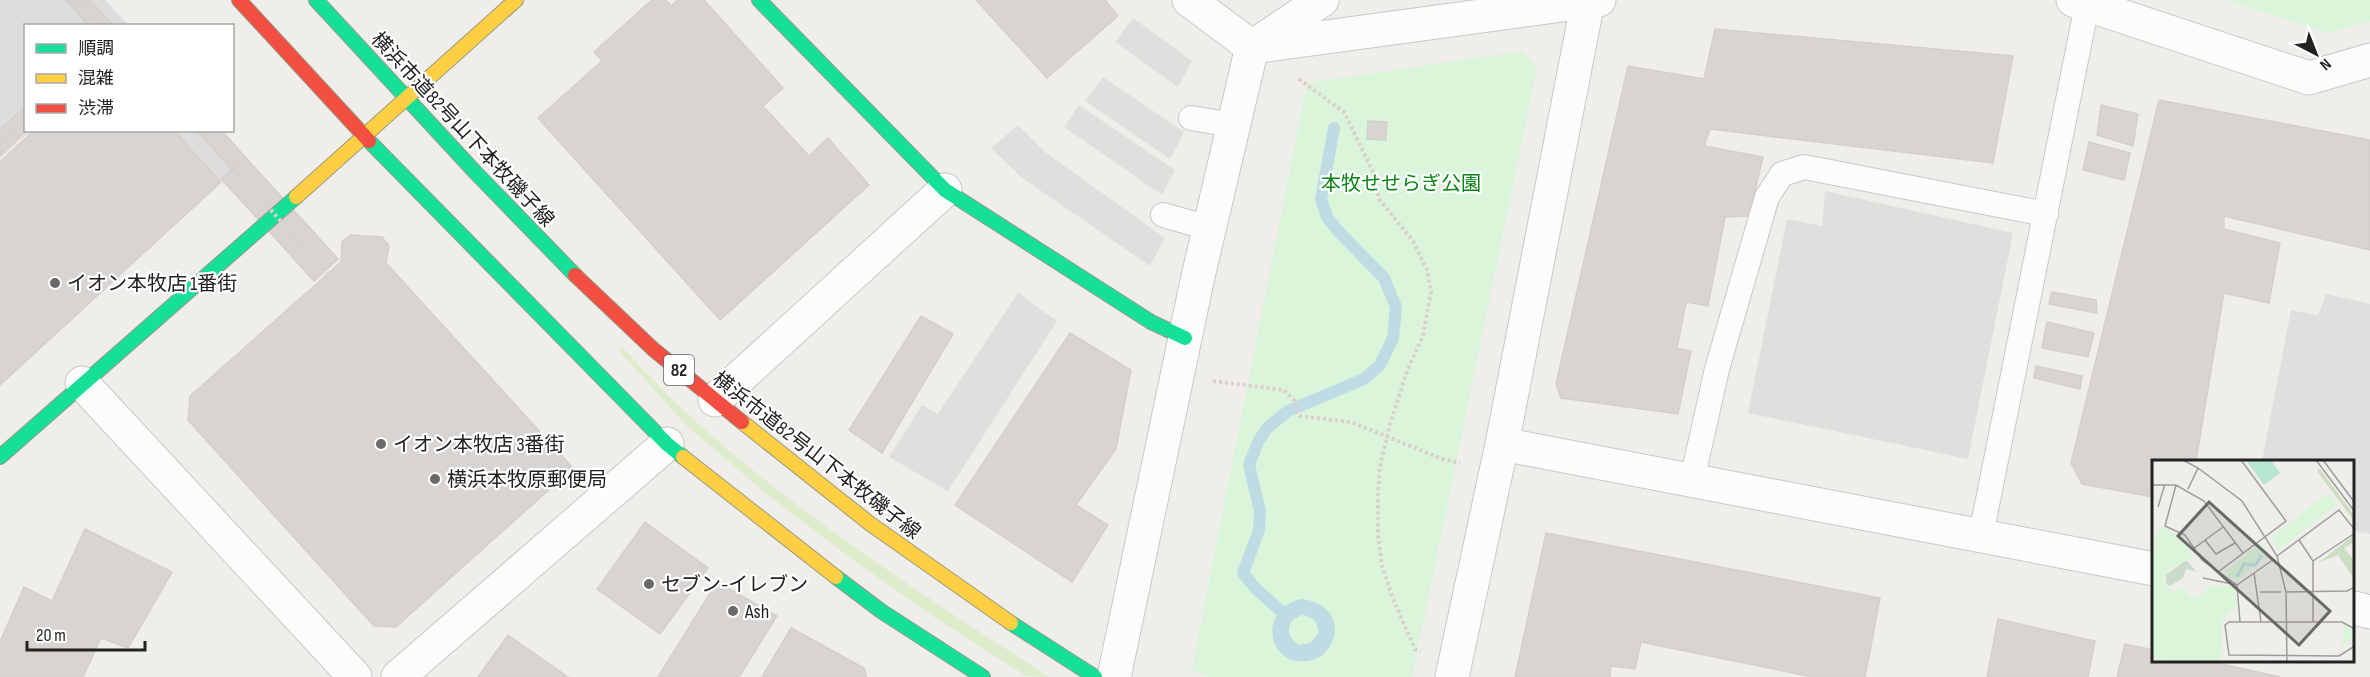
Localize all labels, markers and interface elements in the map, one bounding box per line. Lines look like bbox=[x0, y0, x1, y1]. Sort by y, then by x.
legend bbox=[24, 24, 234, 132]
north arrow bbox=[2286, 24, 2346, 84]
street label: 横浜市道82号山下本牧磯子線 bbox=[366, 27, 559, 232]
text: 順調 bbox=[78, 38, 114, 59]
text: N bbox=[2316, 54, 2335, 74]
text: 混雑 bbox=[78, 68, 114, 89]
text: 渋滞 bbox=[78, 98, 114, 119]
park label: 本牧せせらぎ公園 bbox=[1321, 172, 1481, 196]
place label: イオン本牧店 1番街 bbox=[67, 272, 237, 296]
marker: イオン本牧店 1番街 bbox=[48, 276, 62, 290]
road number: 82 bbox=[664, 355, 694, 385]
street label: 横浜市道82号山下本牧磯子線 bbox=[708, 367, 925, 544]
place label: イオン本牧店 3番街 bbox=[393, 433, 565, 457]
marker: イオン本牧店 3番街 bbox=[374, 437, 388, 451]
inset map bbox=[2152, 460, 2355, 662]
place label: 横浜本牧原郵便局 bbox=[447, 468, 607, 492]
marker: 横浜本牧原郵便局 bbox=[428, 472, 442, 486]
place label: セブン-イレブン bbox=[661, 573, 808, 597]
marker: セブン-イレブン bbox=[642, 577, 656, 591]
place label: Ash bbox=[744, 600, 769, 624]
marker: Ash bbox=[726, 604, 740, 618]
scale bar bbox=[27, 614, 146, 652]
text: 20 m bbox=[36, 625, 66, 646]

